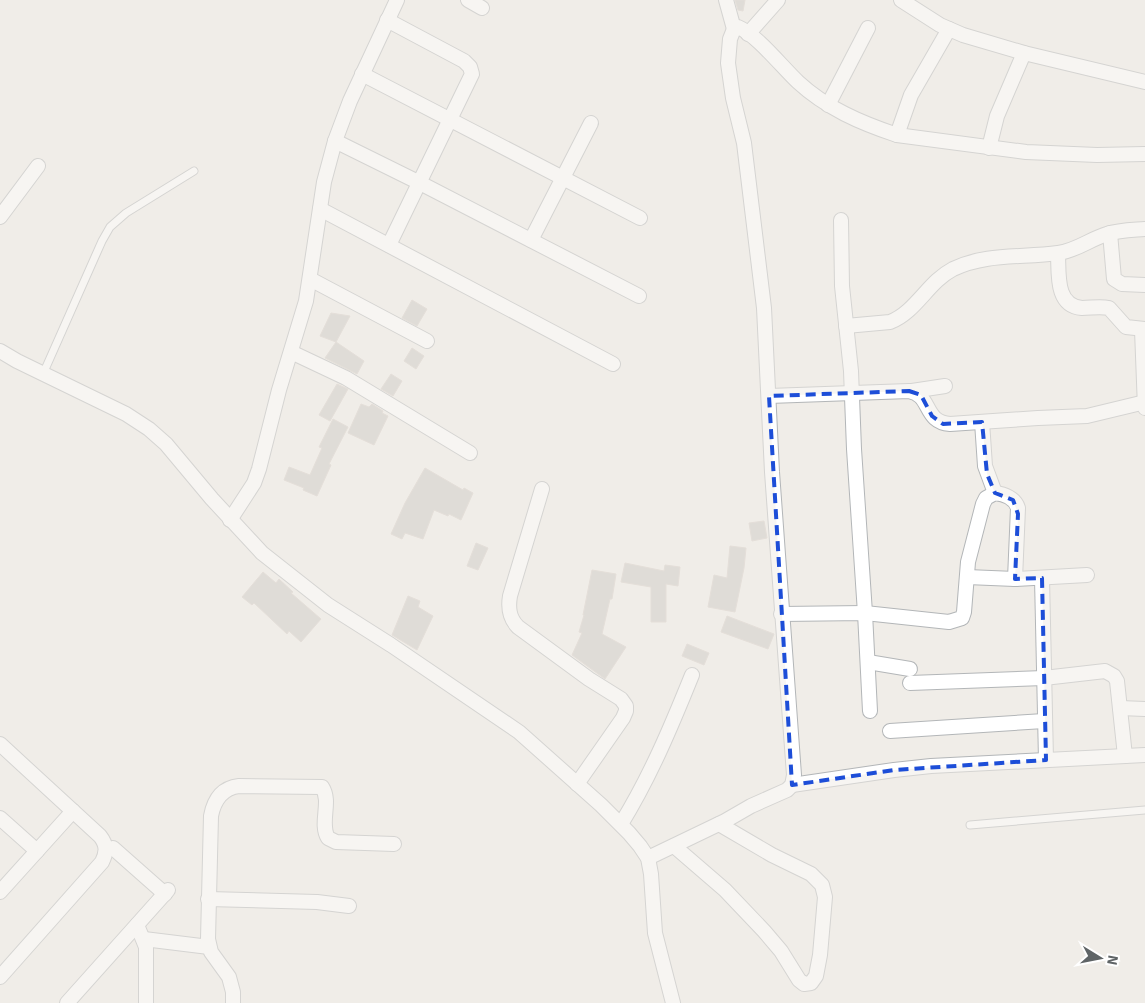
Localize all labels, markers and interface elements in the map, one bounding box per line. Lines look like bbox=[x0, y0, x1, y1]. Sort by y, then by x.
north arrow bbox=[1075, 933, 1125, 983]
text: N bbox=[1103, 954, 1122, 966]

